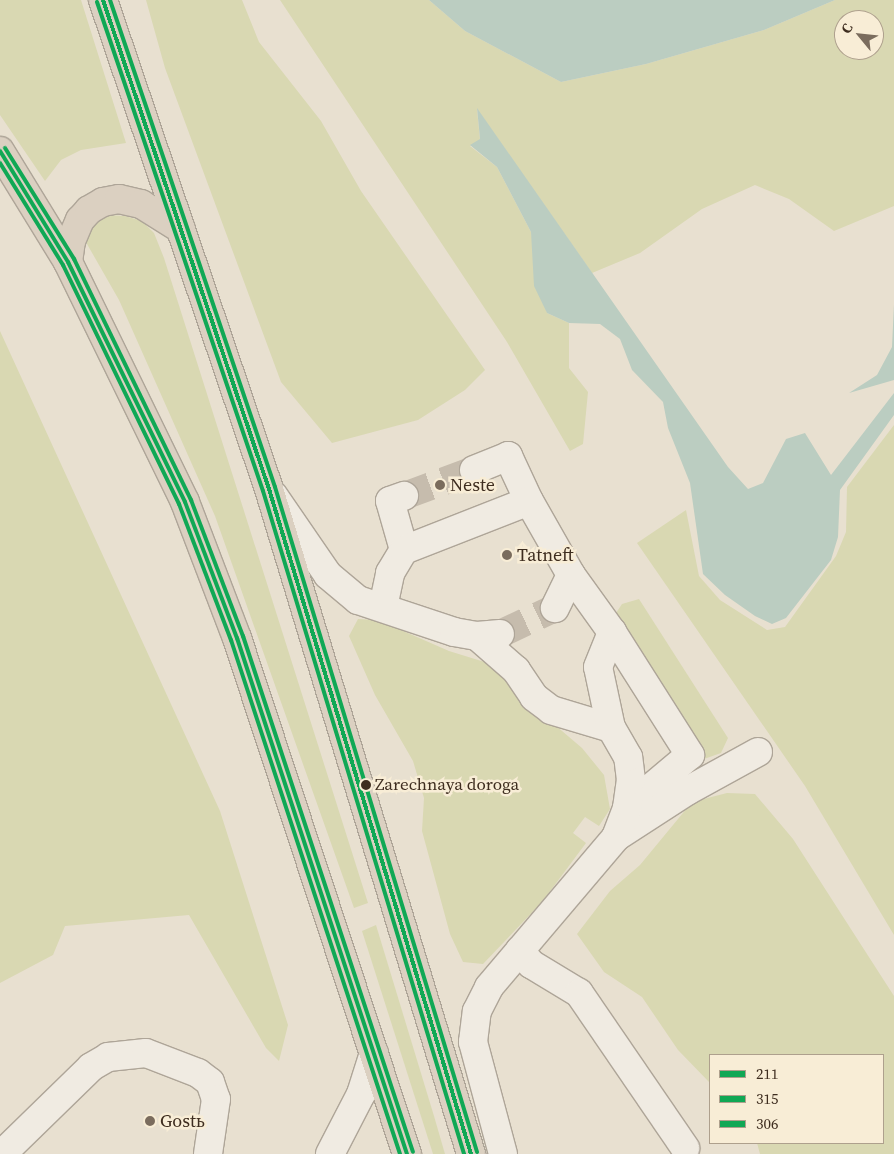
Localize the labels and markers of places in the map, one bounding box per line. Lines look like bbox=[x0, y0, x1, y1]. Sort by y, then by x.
place label: Neste bbox=[450, 474, 495, 496]
marker: Neste bbox=[434, 479, 446, 491]
place label: Tatneft bbox=[517, 544, 574, 566]
marker: Tatneft bbox=[501, 549, 513, 561]
place label: Zarechnaya doroga bbox=[375, 775, 519, 795]
marker: Zarechnaya doroga bbox=[361, 780, 371, 790]
place label: Gostь bbox=[160, 1110, 205, 1132]
marker: Gostь bbox=[144, 1115, 156, 1127]

